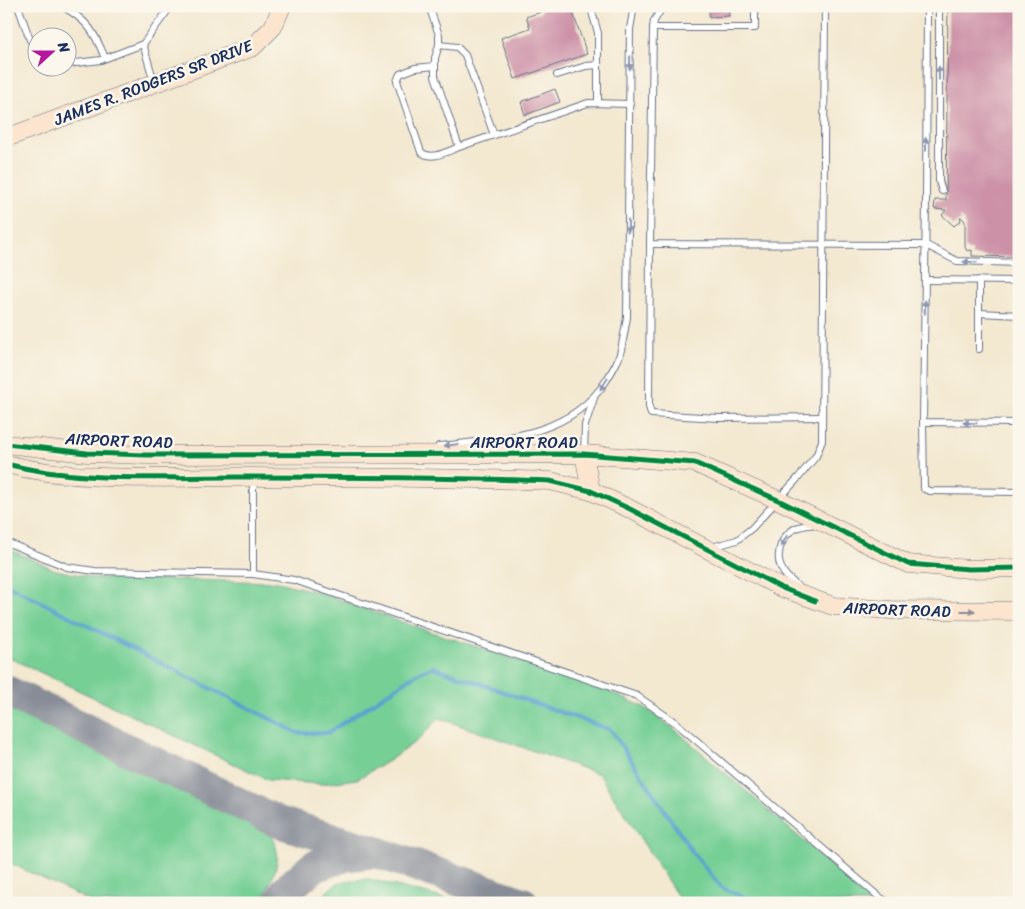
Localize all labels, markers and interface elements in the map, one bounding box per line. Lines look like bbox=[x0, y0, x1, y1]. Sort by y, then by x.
north arrow bbox=[28, 28, 78, 78]
street label: JAMES R. RODGERS SR DRIVE bbox=[49, 31, 258, 134]
text: N bbox=[50, 38, 77, 57]
one-way arrow bbox=[626, 55, 634, 71]
one-way arrow bbox=[935, 65, 943, 81]
one-way arrow bbox=[922, 136, 930, 152]
one-way arrow bbox=[624, 218, 632, 234]
one-way arrow bbox=[962, 258, 978, 266]
one-way arrow bbox=[921, 299, 929, 315]
one-way arrow bbox=[599, 377, 609, 390]
one-way arrow bbox=[962, 419, 978, 427]
street label: AIRPORT ROAD bbox=[64, 424, 174, 457]
street label: AIRPORT ROAD bbox=[469, 428, 578, 457]
one-way arrow bbox=[443, 441, 459, 449]
one-way arrow bbox=[780, 534, 788, 549]
street label: AIRPORT ROAD bbox=[842, 593, 952, 626]
one-way arrow bbox=[960, 607, 976, 615]

